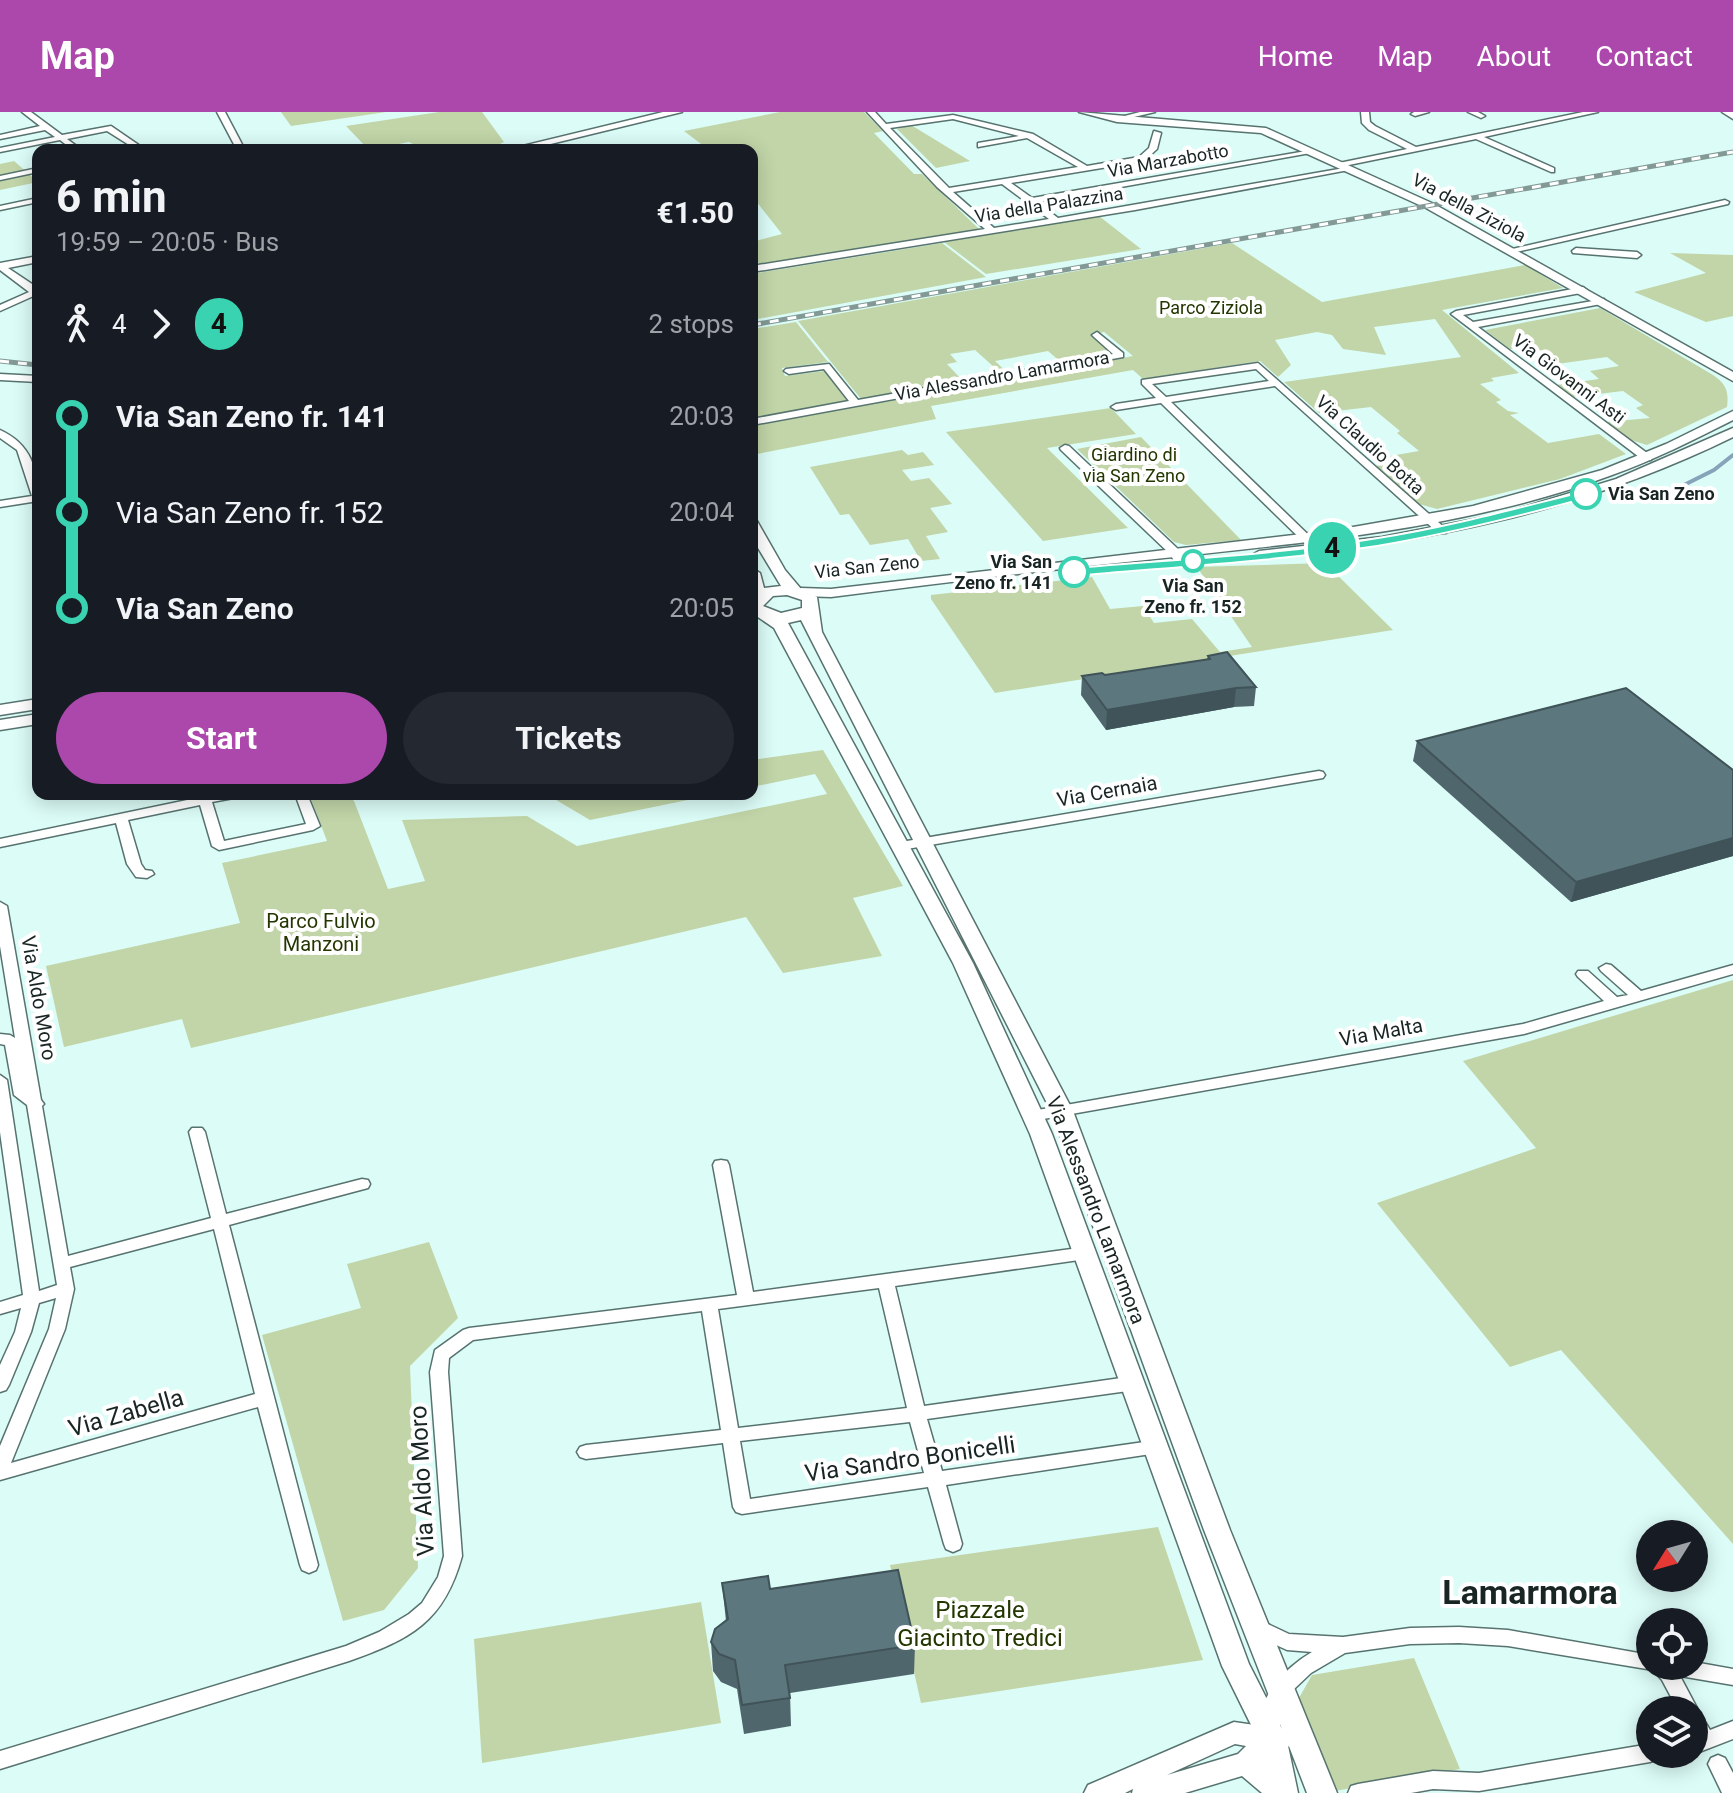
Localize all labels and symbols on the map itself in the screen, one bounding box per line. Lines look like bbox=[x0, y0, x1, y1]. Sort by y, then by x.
street label: Via Marzabotto bbox=[1106, 140, 1230, 181]
street label: Via della Ziziola bbox=[1409, 169, 1530, 246]
street label: Via della Palazzina bbox=[973, 182, 1125, 227]
park label: Parco Ziziola bbox=[1159, 297, 1263, 318]
street label: Via Giovanni Asti bbox=[1509, 330, 1630, 428]
street label: Via Alessandro Lamarmora bbox=[893, 346, 1111, 405]
street label: Via Claudio Botta bbox=[1312, 391, 1429, 499]
park label: Giardino di via San Zeno bbox=[1083, 444, 1185, 486]
marker: Via San Zeno bbox=[1571, 479, 1601, 509]
place label: Via San Zeno bbox=[1608, 483, 1715, 504]
line badge: 4 bbox=[1306, 522, 1358, 574]
marker: Via San Zeno fr. 152 bbox=[1182, 550, 1204, 572]
street label: Via San Zeno bbox=[813, 551, 920, 582]
place label: Via San Zeno fr. 141 bbox=[954, 551, 1052, 593]
marker: Via San Zeno fr. 141 bbox=[1059, 557, 1089, 587]
place label: Via San Zeno fr. 152 bbox=[1144, 575, 1242, 617]
street label: Via Cernaia bbox=[1055, 770, 1159, 812]
park label: Parco Fulvio Manzoni bbox=[266, 909, 376, 956]
street label: Via Aldo Moro bbox=[16, 934, 62, 1062]
street label: Via Malta bbox=[1338, 1013, 1424, 1051]
street label: Via Alessandro Lamarmora bbox=[1041, 1093, 1151, 1327]
street label: Via Zabella bbox=[65, 1383, 187, 1443]
street label: Via Aldo Moro bbox=[404, 1405, 440, 1557]
street label: Via Sandro Bonicelli bbox=[803, 1430, 1017, 1488]
north arrow bbox=[1636, 1520, 1708, 1592]
district label: Lamarmora bbox=[1442, 1572, 1618, 1612]
park label: Piazzale Giacinto Tredici bbox=[897, 1596, 1063, 1652]

